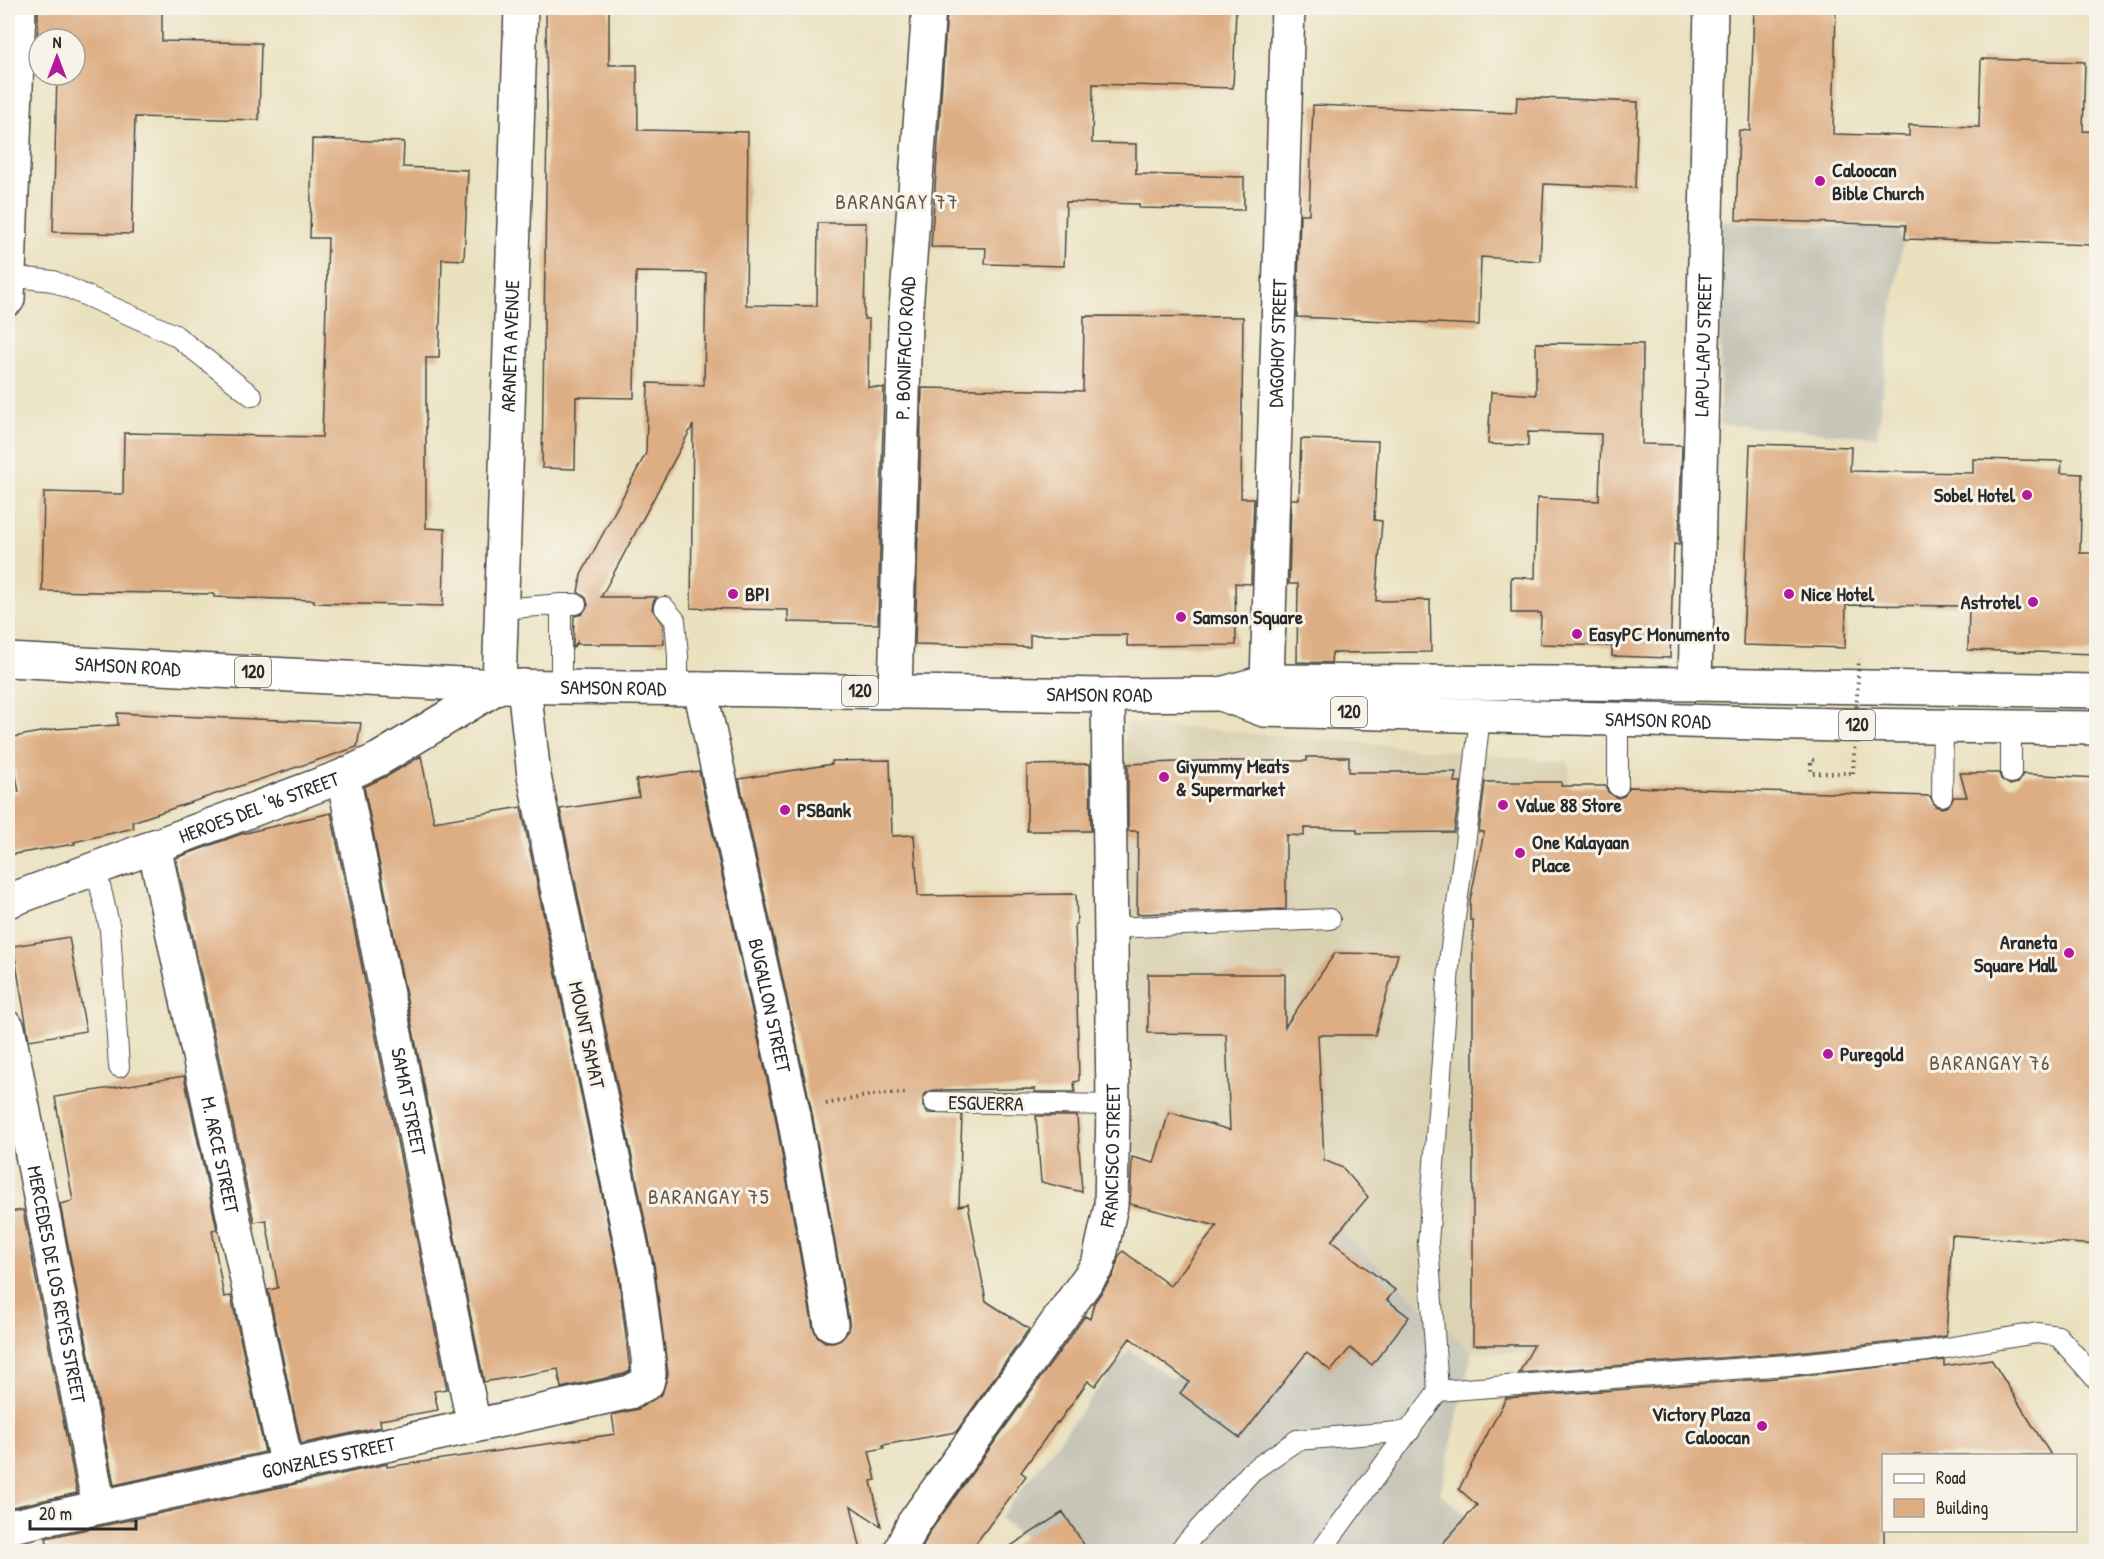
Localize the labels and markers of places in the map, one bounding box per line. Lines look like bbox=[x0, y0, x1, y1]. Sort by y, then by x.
place label: Caloocan Bible Church bbox=[1832, 156, 1925, 206]
marker: Caloocan Bible Church bbox=[1813, 174, 1827, 188]
place label: Sobel Hotel bbox=[1934, 481, 2016, 508]
marker: Sobel Hotel bbox=[2020, 488, 2034, 502]
place label: BPI bbox=[745, 580, 769, 607]
place label: Nice Hotel bbox=[1801, 580, 1875, 607]
marker: BPI bbox=[726, 587, 740, 601]
marker: Nice Hotel bbox=[1782, 587, 1796, 601]
place label: Astrotel bbox=[1961, 588, 2022, 615]
marker: Astrotel bbox=[2026, 595, 2040, 609]
place label: Samson Square bbox=[1193, 603, 1303, 631]
marker: Samson Square bbox=[1174, 610, 1188, 624]
place label: EasyPC Monumento bbox=[1589, 620, 1730, 648]
marker: EasyPC Monumento bbox=[1570, 627, 1584, 641]
place label: Giyummy Meats & Supermarket bbox=[1176, 752, 1289, 803]
marker: Giyummy Meats & Supermarket bbox=[1157, 770, 1171, 784]
place label: Value 88 Store bbox=[1515, 791, 1622, 818]
place label: PSBank bbox=[797, 796, 852, 823]
marker: Value 88 Store bbox=[1496, 798, 1510, 812]
marker: PSBank bbox=[778, 803, 792, 817]
place label: One Kalayaan Place bbox=[1532, 828, 1629, 878]
marker: One Kalayaan Place bbox=[1513, 846, 1527, 860]
place label: Araneta Square Mall bbox=[1974, 928, 2058, 979]
marker: Araneta Square Mall bbox=[2062, 946, 2076, 960]
place label: Puregold bbox=[1840, 1040, 1904, 1068]
marker: Puregold bbox=[1821, 1047, 1835, 1061]
place label: Victory Plaza Caloocan bbox=[1652, 1400, 1750, 1450]
marker: Victory Plaza Caloocan bbox=[1755, 1419, 1769, 1433]

